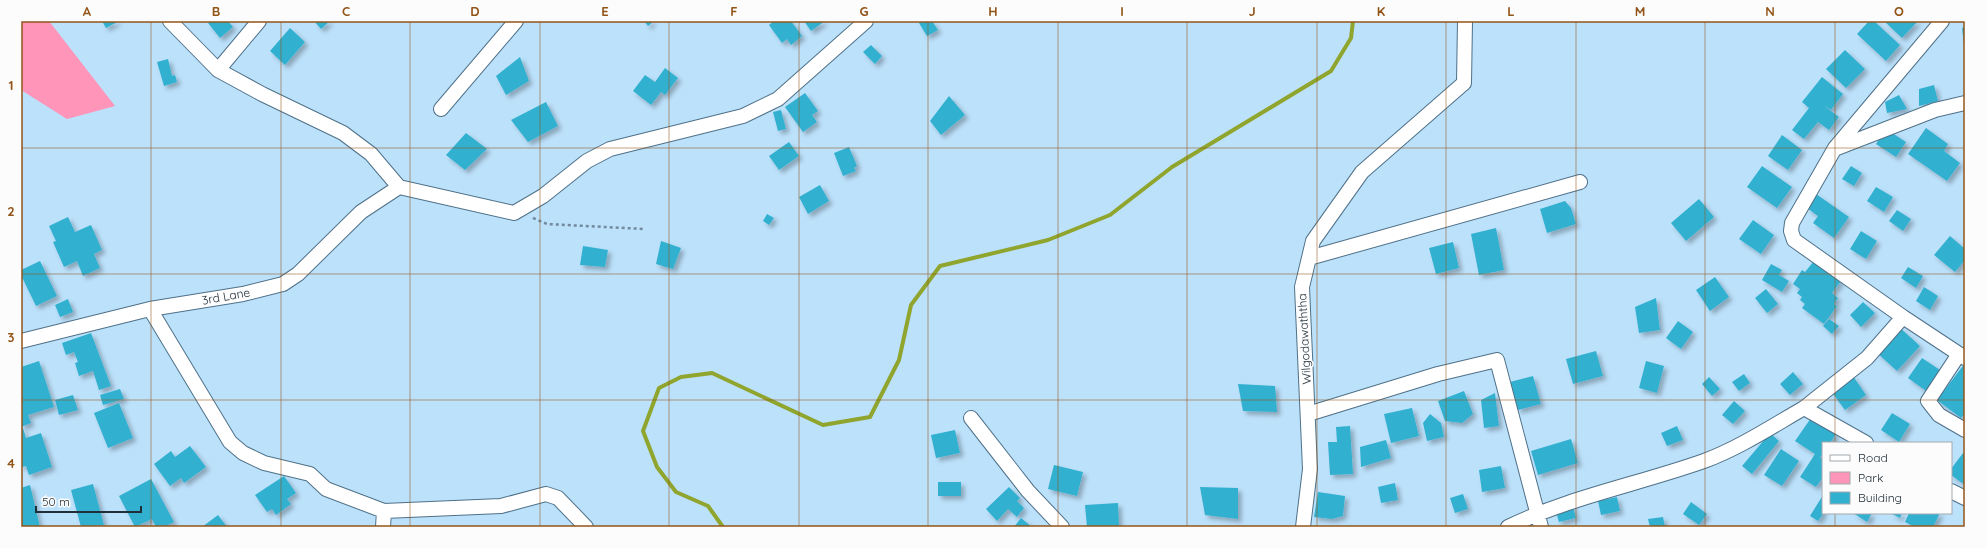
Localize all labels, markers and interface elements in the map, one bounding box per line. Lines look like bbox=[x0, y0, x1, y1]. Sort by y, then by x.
text: A bbox=[83, 3, 92, 19]
text: B bbox=[212, 3, 220, 19]
text: C bbox=[342, 3, 350, 19]
text: D bbox=[470, 3, 480, 19]
text: E bbox=[601, 3, 609, 19]
text: F bbox=[730, 3, 738, 19]
text: G bbox=[859, 3, 869, 19]
text: H bbox=[988, 3, 998, 19]
text: I bbox=[1120, 3, 1124, 19]
text: J bbox=[1248, 3, 1256, 19]
text: K bbox=[1377, 3, 1386, 19]
text: L bbox=[1507, 3, 1515, 19]
text: M bbox=[1635, 3, 1645, 19]
text: N bbox=[1765, 3, 1775, 19]
text: O bbox=[1894, 3, 1904, 19]
text: 1 bbox=[8, 77, 14, 93]
text: 2 bbox=[7, 203, 15, 219]
street label: 3rd Lane bbox=[201, 284, 251, 308]
street label: Wilgodawaththa bbox=[1294, 293, 1314, 385]
text: 3 bbox=[8, 329, 15, 345]
legend bbox=[1822, 442, 1952, 514]
text: Road bbox=[1858, 450, 1888, 465]
text: 4 bbox=[7, 455, 15, 471]
text: Park bbox=[1858, 470, 1883, 485]
scale bar bbox=[36, 488, 141, 514]
text: Building bbox=[1858, 490, 1902, 505]
text: 50 m bbox=[42, 494, 70, 509]

